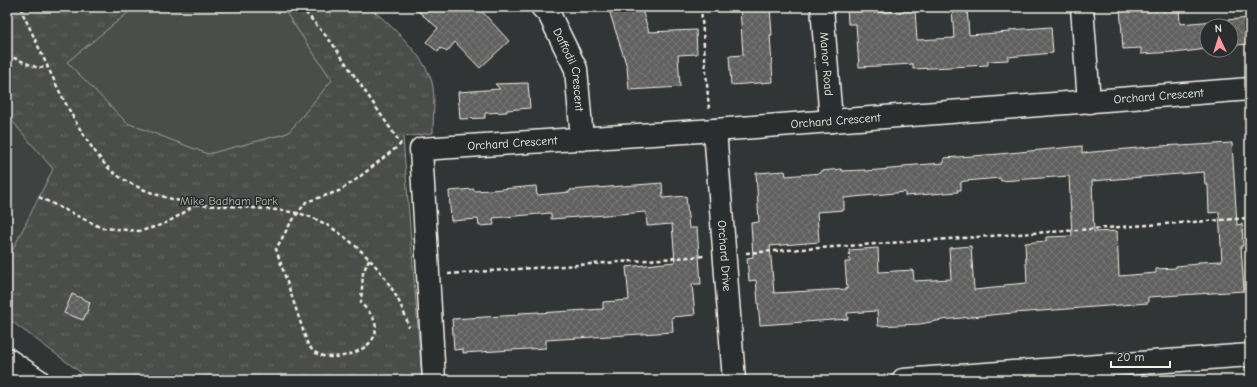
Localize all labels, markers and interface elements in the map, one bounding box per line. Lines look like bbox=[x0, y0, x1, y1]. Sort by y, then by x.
north arrow bbox=[1199, 18, 1239, 58]
text: N bbox=[1214, 22, 1222, 35]
street label: Daffodil Crescent bbox=[550, 26, 587, 112]
street label: Manor Road bbox=[817, 31, 836, 96]
street label: Orchard Crescent bbox=[1113, 86, 1205, 106]
street label: Orchard Crescent bbox=[790, 110, 882, 131]
street label: Orchard Crescent bbox=[467, 133, 558, 153]
park label: Mike Badham Park bbox=[180, 194, 278, 208]
street label: Orchard Drive bbox=[715, 220, 734, 292]
scale bar bbox=[1111, 343, 1170, 369]
text: 20 m bbox=[1117, 350, 1145, 364]

